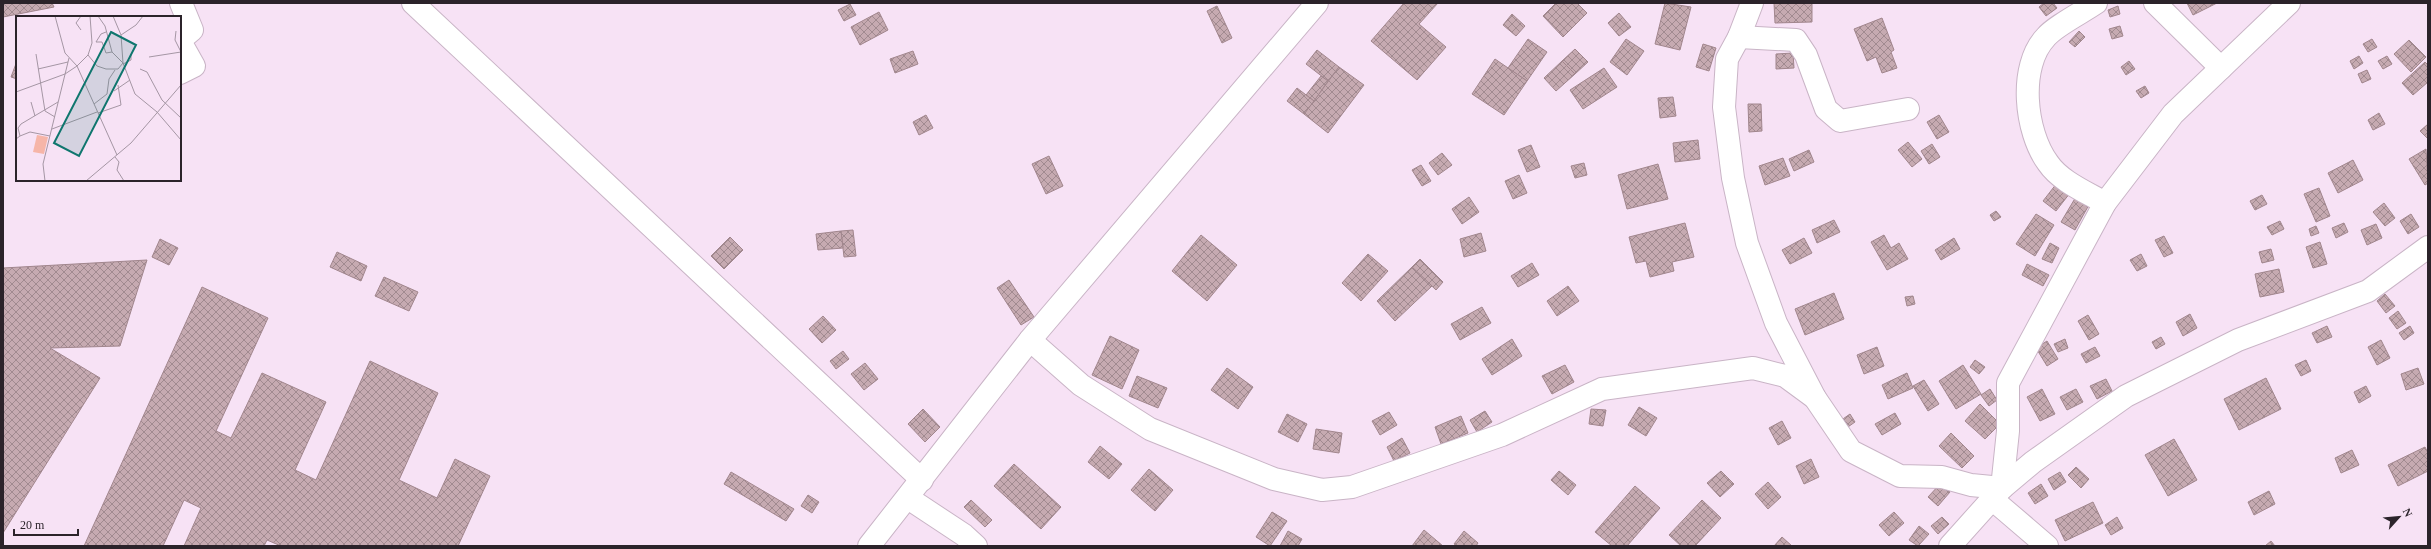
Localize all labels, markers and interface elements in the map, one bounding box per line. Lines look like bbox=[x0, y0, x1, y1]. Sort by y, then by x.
inset map bbox=[16, 16, 181, 181]
north arrow bbox=[2379, 497, 2419, 537]
text: N bbox=[2401, 506, 2415, 519]
scale bar bbox=[14, 511, 78, 537]
text: 20 m bbox=[20, 518, 45, 532]

